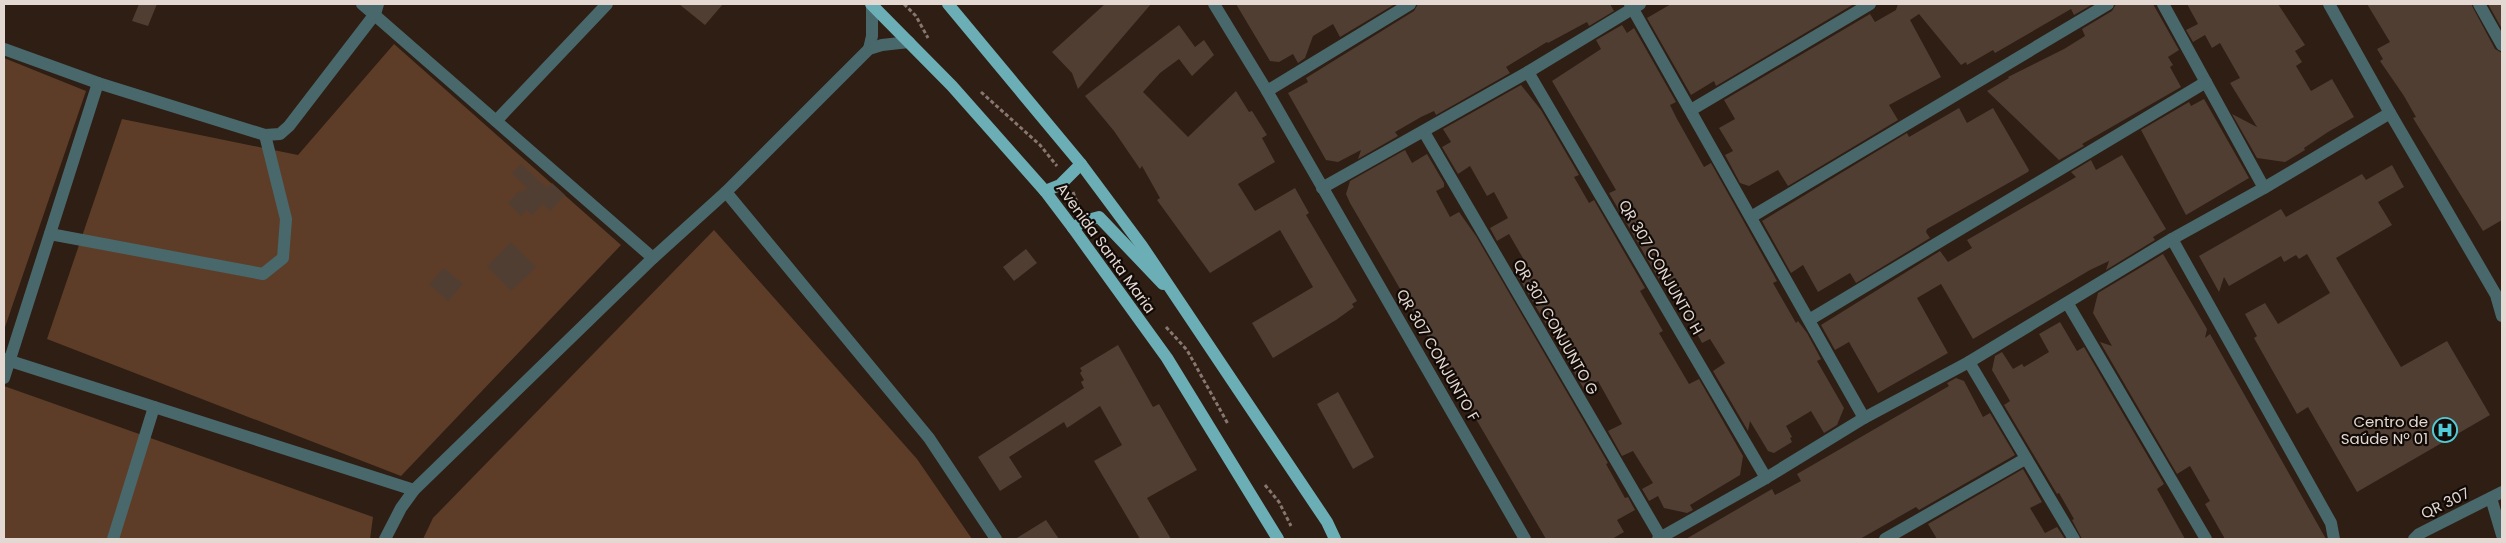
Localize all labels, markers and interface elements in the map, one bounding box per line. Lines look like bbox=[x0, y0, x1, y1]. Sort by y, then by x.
street label: Avenida Santa Maria bbox=[1052, 179, 1160, 317]
street label: QR 307 CONJUNTO H bbox=[1614, 196, 1708, 338]
street label: QR 307 CONJUNTO G bbox=[1509, 255, 1604, 399]
street label: QR 307 CONJUNTO F bbox=[1392, 285, 1485, 425]
place label: Centro de Saúde Nº 01 bbox=[2341, 411, 2428, 449]
hospital icon: Centro de Saúde Nº 01 bbox=[2432, 417, 2458, 443]
street label: QR 307 bbox=[2417, 482, 2473, 524]

